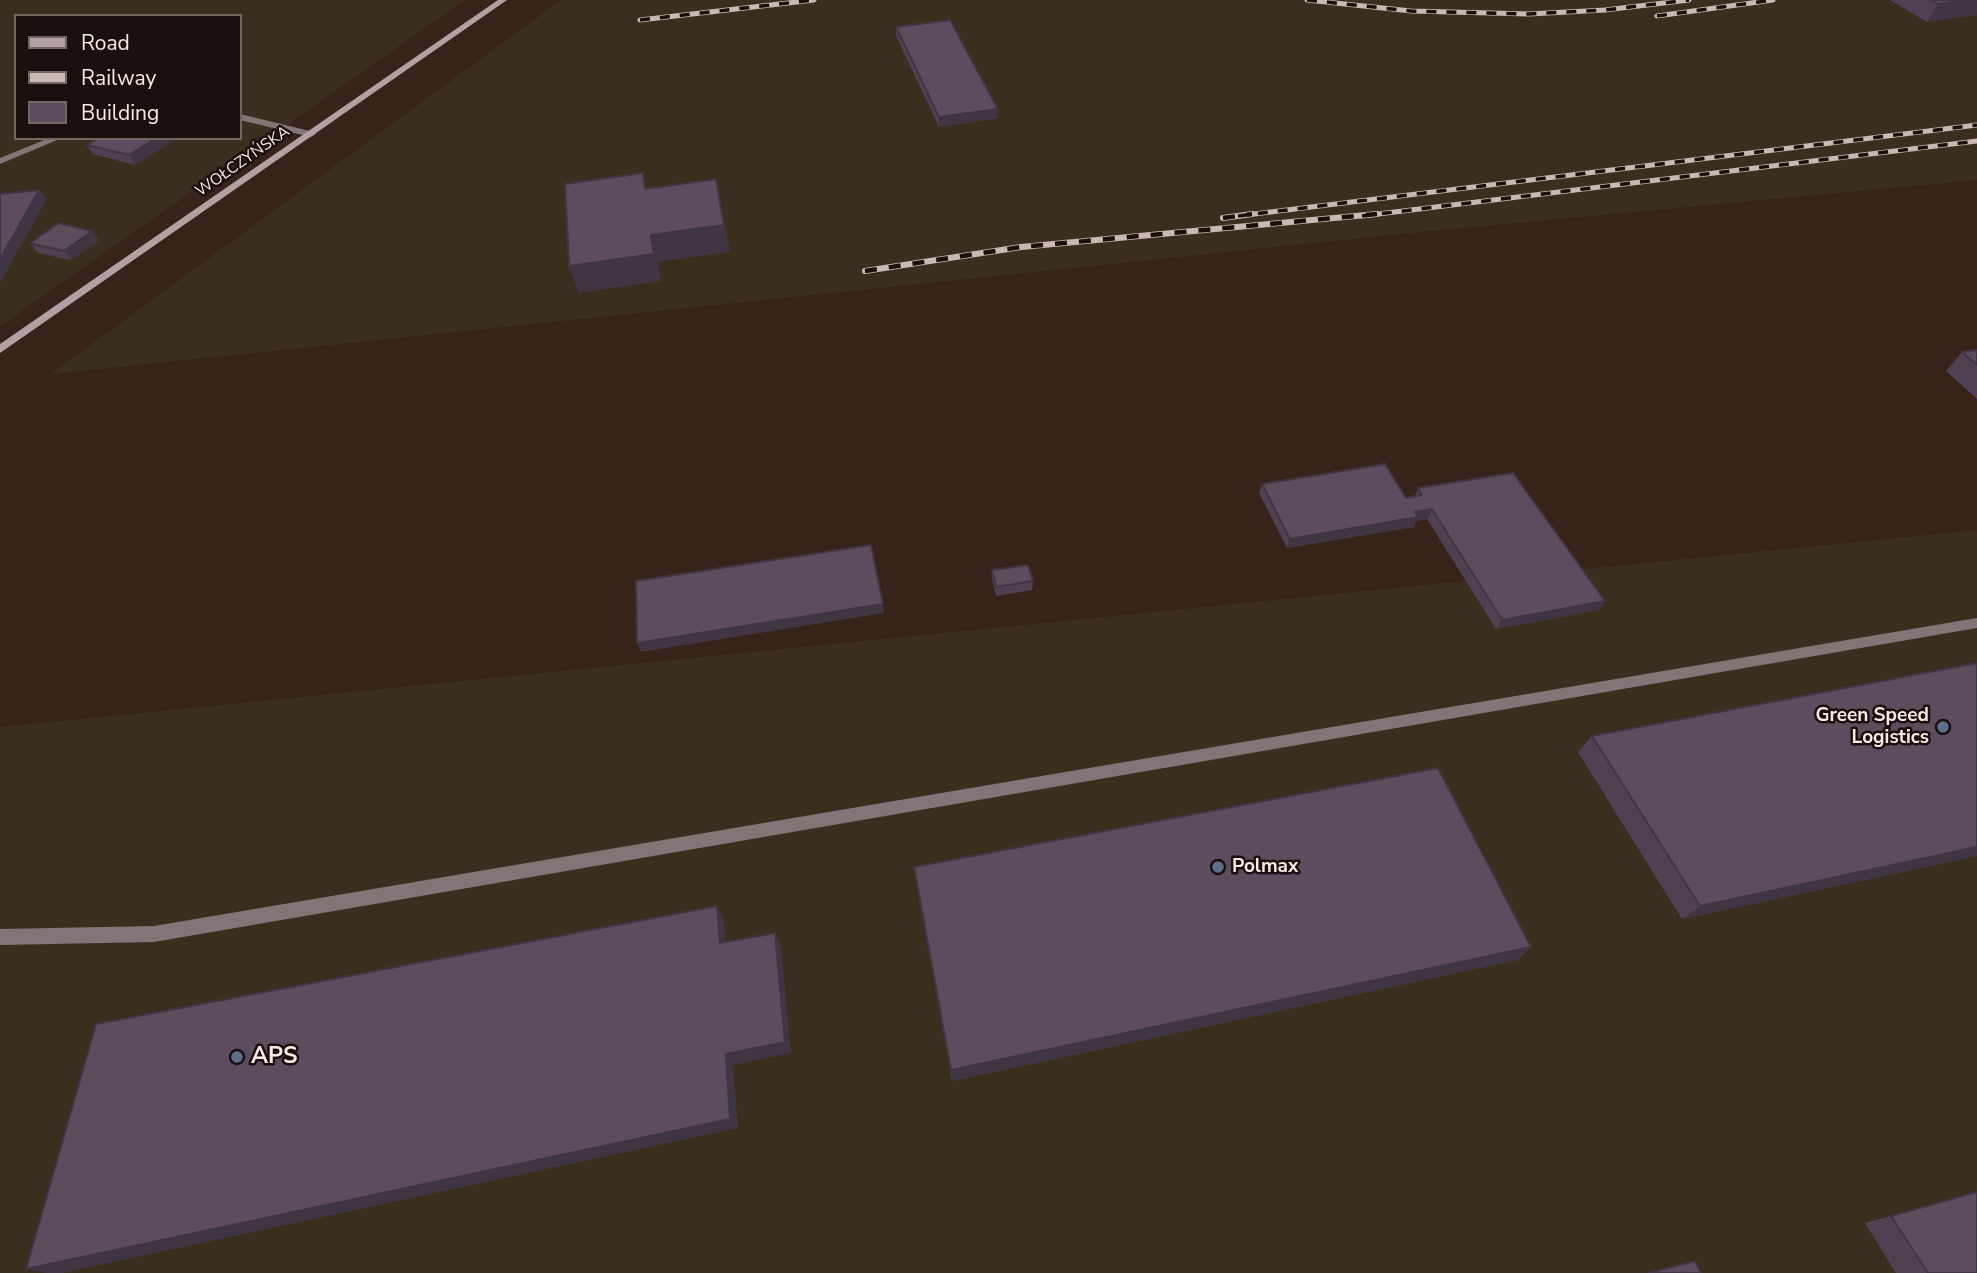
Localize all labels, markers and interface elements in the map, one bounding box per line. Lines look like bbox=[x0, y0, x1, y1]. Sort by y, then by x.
legend bbox=[14, 14, 242, 140]
text: Road bbox=[81, 29, 130, 57]
text: Railway bbox=[81, 64, 156, 92]
text: Building bbox=[81, 99, 159, 127]
street label: WOŁCZYŃSKA bbox=[192, 122, 294, 202]
place label: Green Speed Logistics bbox=[1815, 705, 1929, 749]
marker: Green Speed Logistics bbox=[1935, 719, 1951, 735]
place label: Polmax bbox=[1232, 856, 1298, 878]
marker: Polmax bbox=[1210, 859, 1226, 875]
place label: APS bbox=[251, 1043, 298, 1071]
marker: APS bbox=[229, 1049, 245, 1065]

